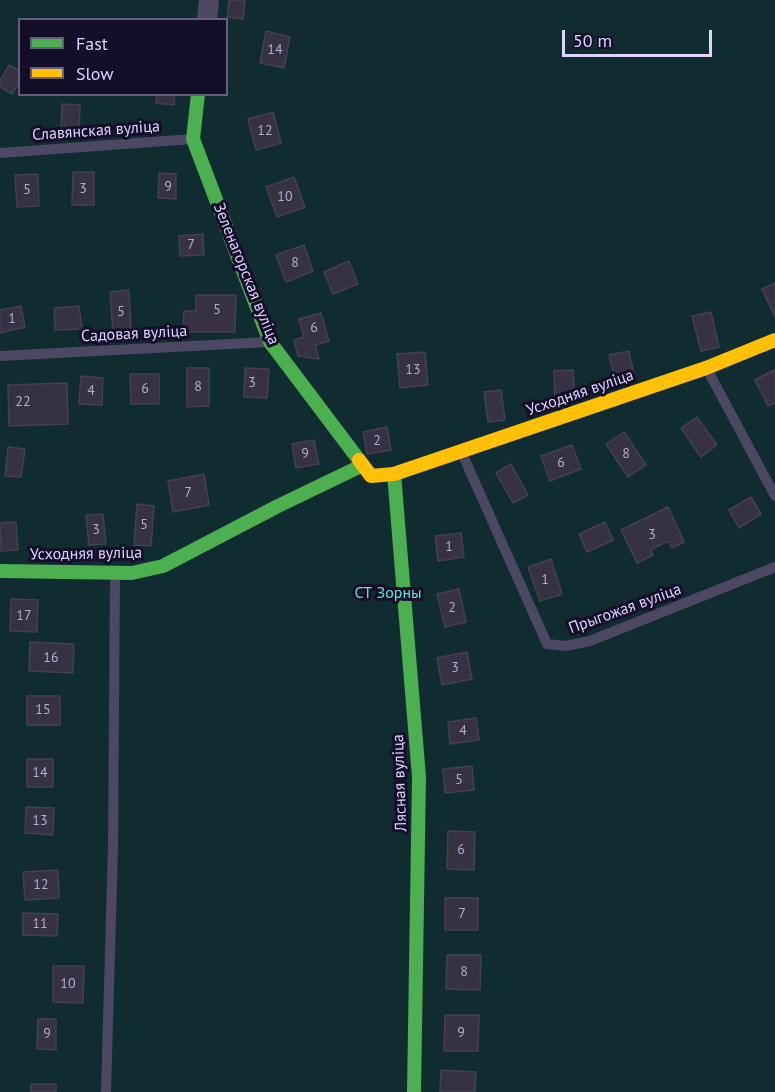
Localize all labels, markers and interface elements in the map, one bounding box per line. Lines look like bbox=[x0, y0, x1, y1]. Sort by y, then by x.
legend bbox=[18, 18, 228, 96]
scale bar bbox=[565, 18, 715, 56]
text: 50 m bbox=[573, 29, 612, 52]
text: Fast bbox=[76, 32, 108, 55]
house number: 14 bbox=[267, 42, 283, 58]
text: Slow bbox=[76, 62, 114, 85]
street label: Славянская вуліца bbox=[32, 117, 160, 145]
house number: 12 bbox=[257, 123, 273, 139]
house number: 9 bbox=[164, 179, 172, 195]
house number: 3 bbox=[79, 181, 87, 197]
house number: 5 bbox=[23, 182, 31, 198]
house number: 10 bbox=[277, 189, 293, 205]
street label: Зеленагорская вуліца bbox=[209, 200, 283, 348]
house number: 7 bbox=[187, 237, 195, 253]
house number: 8 bbox=[291, 255, 299, 271]
house number: 5 bbox=[213, 302, 221, 318]
house number: 5 bbox=[117, 304, 125, 320]
house number: 1 bbox=[8, 311, 16, 327]
house number: 6 bbox=[310, 320, 318, 336]
street label: Садовая вуліца bbox=[80, 322, 188, 346]
house number: 13 bbox=[405, 362, 421, 378]
street label: Усходняя вуліца bbox=[524, 366, 636, 420]
house number: 3 bbox=[248, 375, 256, 391]
house number: 8 bbox=[194, 379, 202, 395]
house number: 6 bbox=[141, 381, 149, 397]
house number: 4 bbox=[87, 383, 95, 399]
house number: 22 bbox=[15, 394, 31, 410]
house number: 2 bbox=[373, 433, 381, 449]
house number: 9 bbox=[301, 446, 309, 462]
house number: 8 bbox=[622, 446, 630, 462]
house number: 6 bbox=[557, 455, 565, 471]
house number: 7 bbox=[184, 485, 192, 501]
house number: 5 bbox=[140, 517, 148, 533]
house number: 3 bbox=[92, 522, 100, 538]
house number: 3 bbox=[648, 527, 656, 543]
house number: 1 bbox=[445, 539, 453, 555]
street label: Усходняя вуліца bbox=[30, 543, 142, 565]
house number: 1 bbox=[541, 572, 549, 588]
street label: Прыгожая вуліца bbox=[566, 580, 684, 638]
park label: СТ Зорны bbox=[354, 583, 422, 603]
house number: 2 bbox=[448, 600, 456, 616]
house number: 17 bbox=[16, 608, 32, 624]
house number: 16 bbox=[43, 650, 59, 666]
house number: 3 bbox=[451, 660, 459, 676]
house number: 15 bbox=[35, 702, 51, 718]
house number: 4 bbox=[459, 723, 467, 739]
street label: Лясная вуліца bbox=[389, 734, 411, 832]
house number: 14 bbox=[32, 765, 48, 781]
house number: 5 bbox=[455, 772, 463, 788]
house number: 13 bbox=[32, 813, 48, 829]
house number: 6 bbox=[457, 842, 465, 858]
house number: 12 bbox=[33, 877, 49, 893]
house number: 7 bbox=[458, 906, 466, 922]
house number: 11 bbox=[32, 916, 48, 932]
house number: 8 bbox=[460, 964, 468, 980]
house number: 10 bbox=[60, 976, 76, 992]
house number: 9 bbox=[457, 1025, 465, 1041]
house number: 9 bbox=[43, 1026, 51, 1042]

